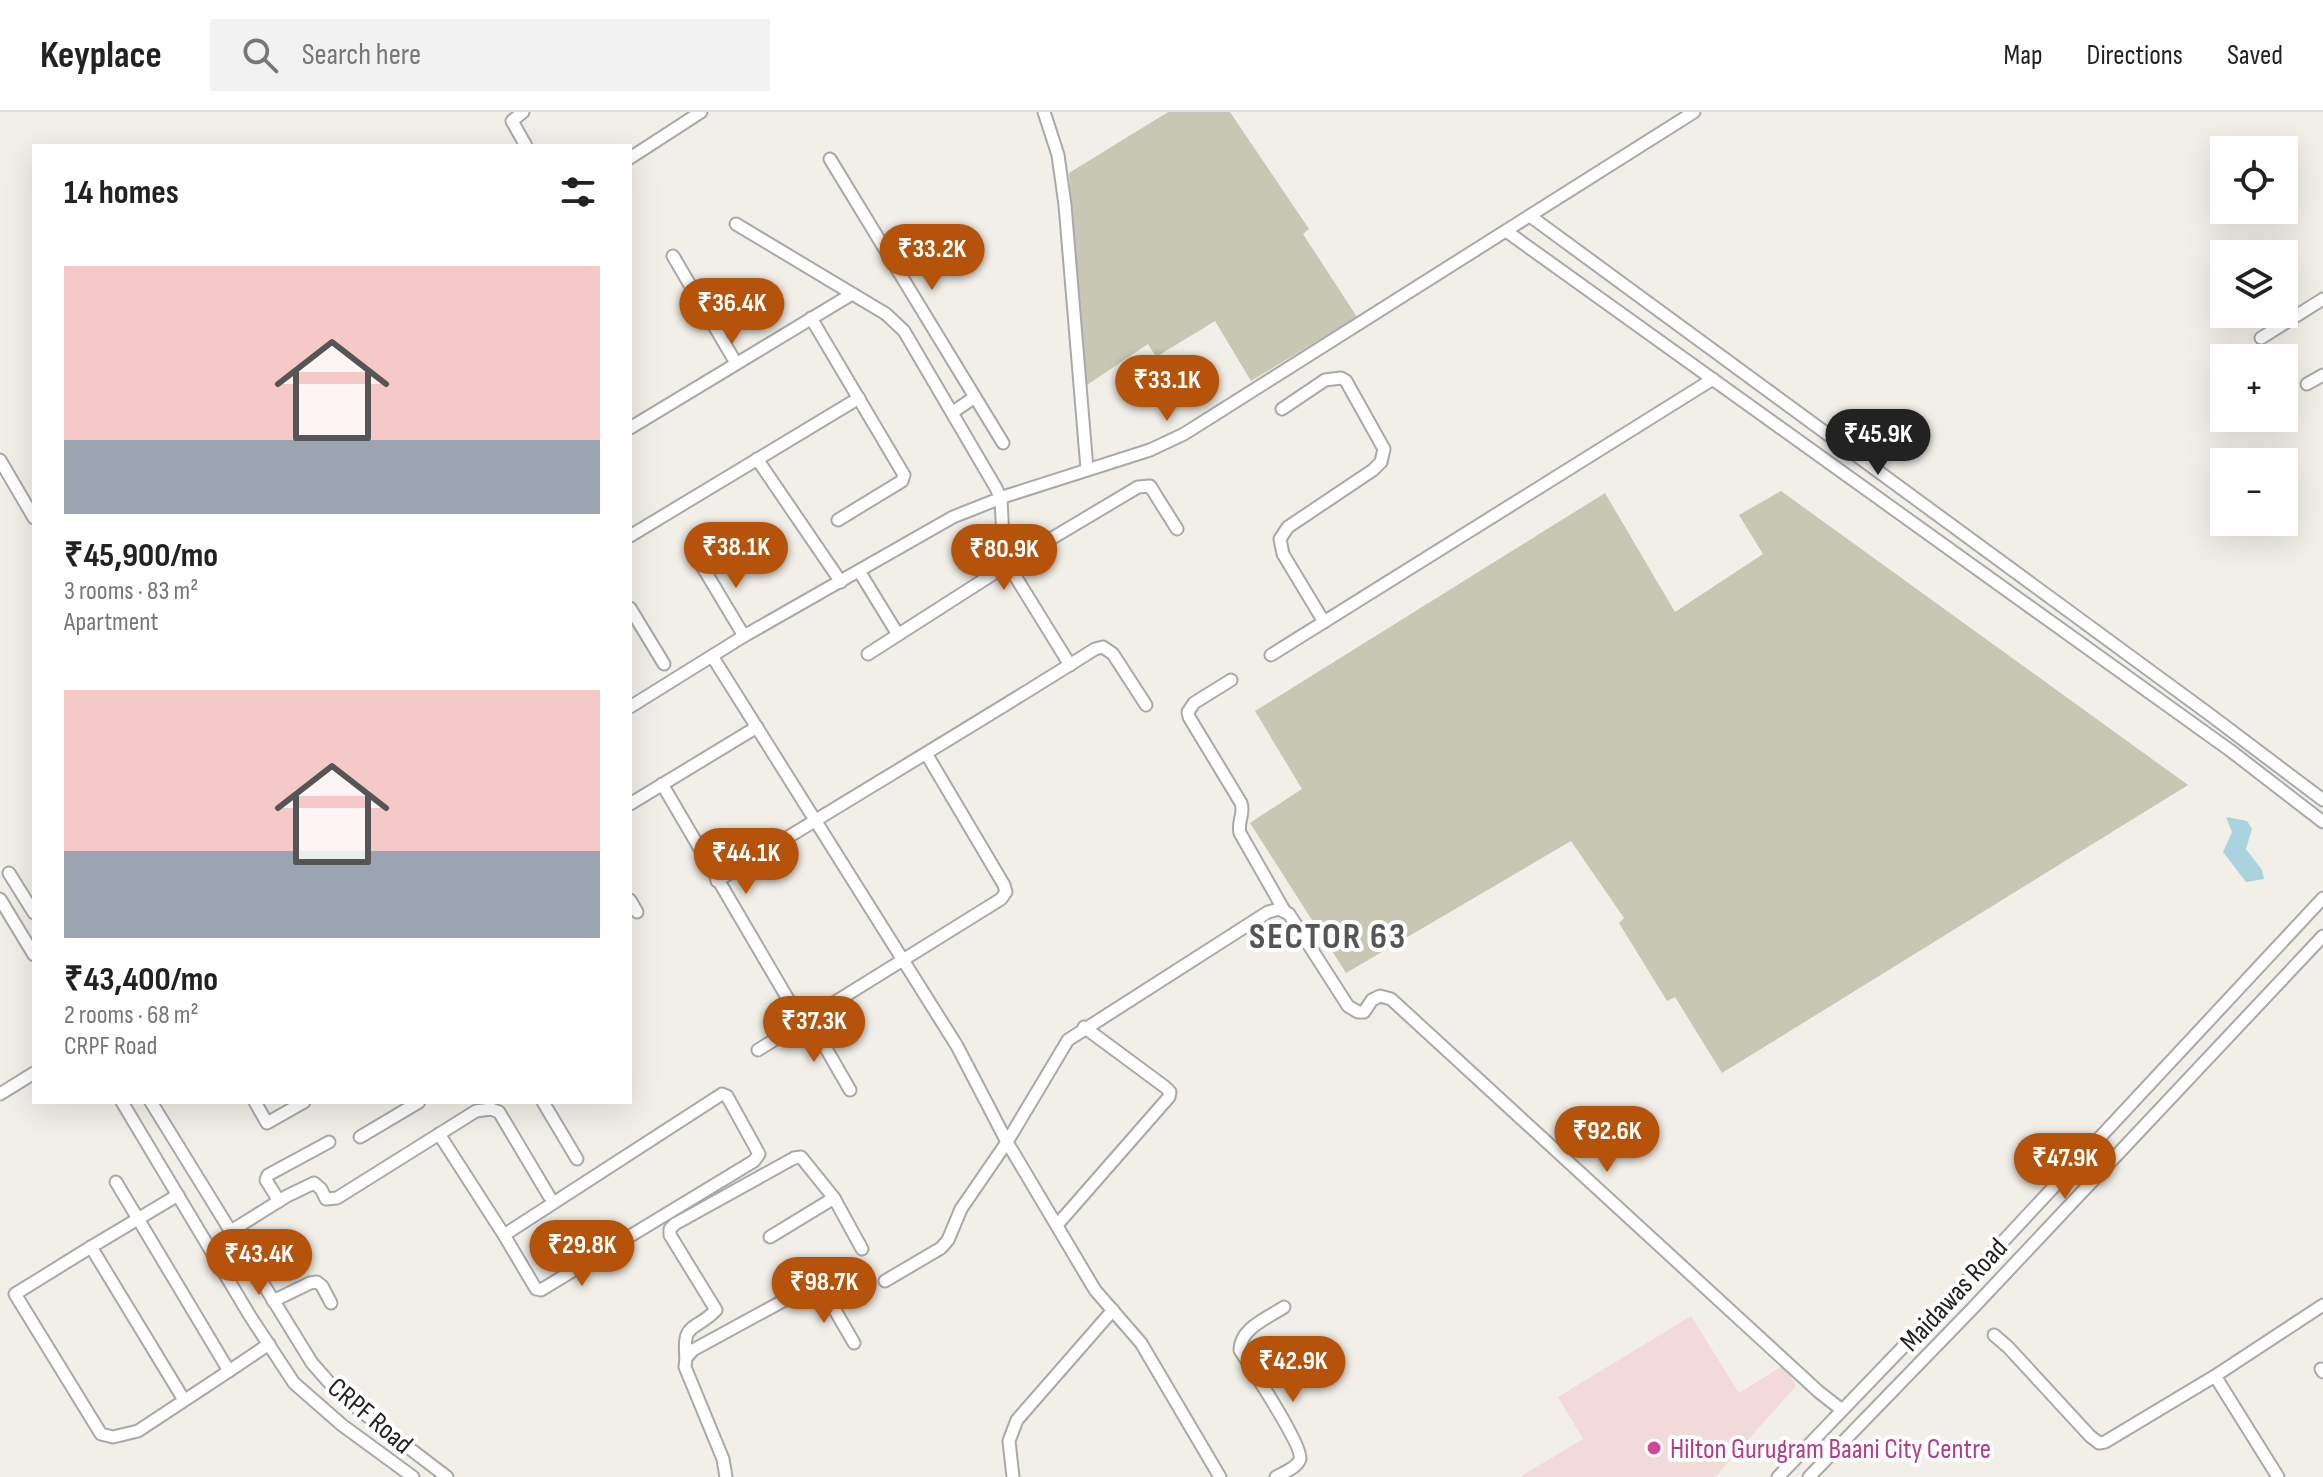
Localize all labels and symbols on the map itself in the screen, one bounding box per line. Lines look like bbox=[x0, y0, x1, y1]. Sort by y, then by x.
pin: ₹33.2K bbox=[867, 224, 997, 292]
pin: ₹36.4K bbox=[667, 278, 797, 346]
pin: ₹33.1K bbox=[1102, 355, 1232, 423]
pin: ₹45.9K bbox=[1813, 409, 1943, 477]
pin: ₹38.1K bbox=[671, 522, 801, 590]
pin: ₹80.9K bbox=[939, 524, 1069, 592]
pin: ₹44.1K bbox=[681, 828, 811, 896]
district label: SECTOR 63 bbox=[1249, 916, 1407, 959]
pin: ₹37.3K bbox=[749, 996, 879, 1064]
pin: ₹92.6K bbox=[1542, 1106, 1672, 1174]
pin: ₹47.9K bbox=[2000, 1133, 2130, 1201]
pin: ₹29.8K bbox=[517, 1220, 647, 1288]
pin: ₹43.4K bbox=[194, 1229, 324, 1297]
street label: Maidawas Road bbox=[1894, 1232, 2015, 1358]
pin: ₹98.7K bbox=[759, 1257, 889, 1325]
pin: ₹42.9K bbox=[1228, 1336, 1358, 1404]
street label: CRPF Road bbox=[321, 1371, 419, 1461]
place label: Hilton Gurugram Baani City Centre bbox=[1670, 1433, 1991, 1466]
marker: Hilton Gurugram Baani City Centre bbox=[1645, 1439, 1663, 1457]

